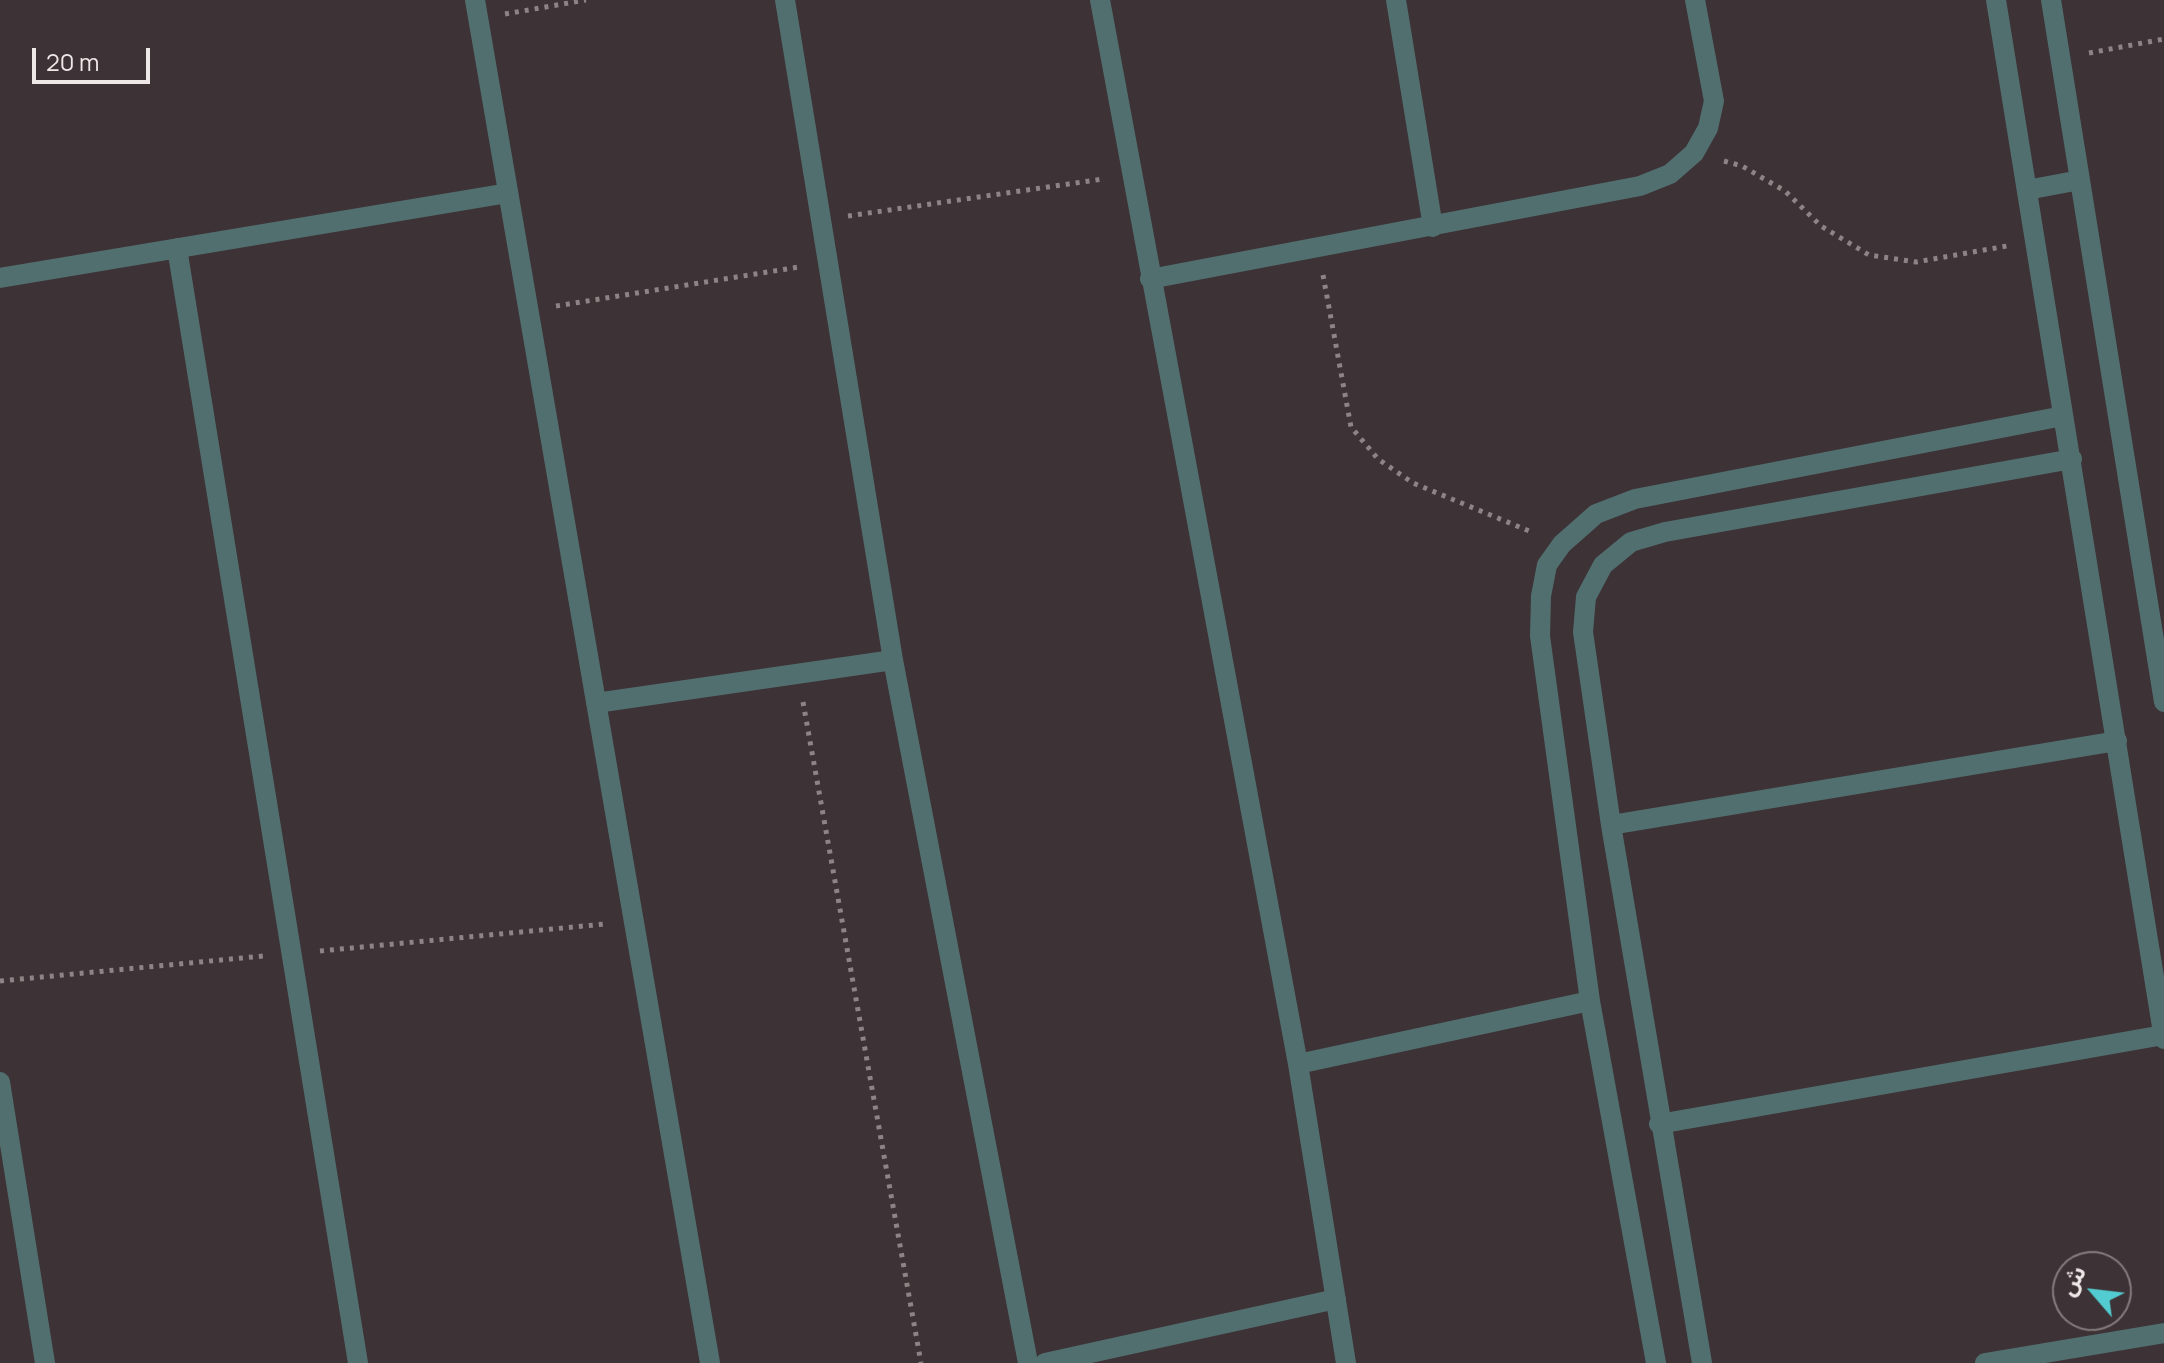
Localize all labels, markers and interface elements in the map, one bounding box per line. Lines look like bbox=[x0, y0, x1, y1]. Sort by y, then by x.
scale bar bbox=[36, 32, 154, 82]
text: 20 m bbox=[46, 45, 99, 78]
north arrow bbox=[2052, 1251, 2132, 1331]
text: ش bbox=[2052, 1260, 2093, 1301]

